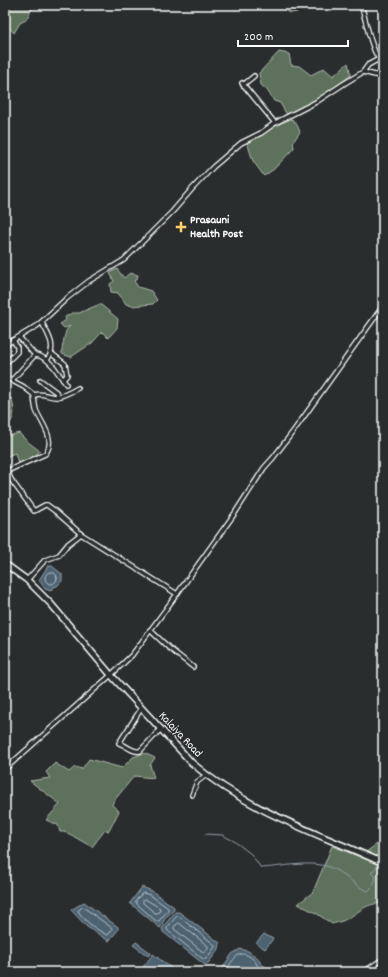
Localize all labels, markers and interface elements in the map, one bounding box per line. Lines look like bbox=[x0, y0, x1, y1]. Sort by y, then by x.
scale bar bbox=[238, 22, 348, 48]
text: 200 m bbox=[244, 29, 273, 46]
place label: Prasauni Health Post bbox=[190, 212, 243, 243]
marker: Prasauni Health Post bbox=[175, 221, 187, 233]
street label: Kalaiya Road bbox=[154, 708, 206, 762]

